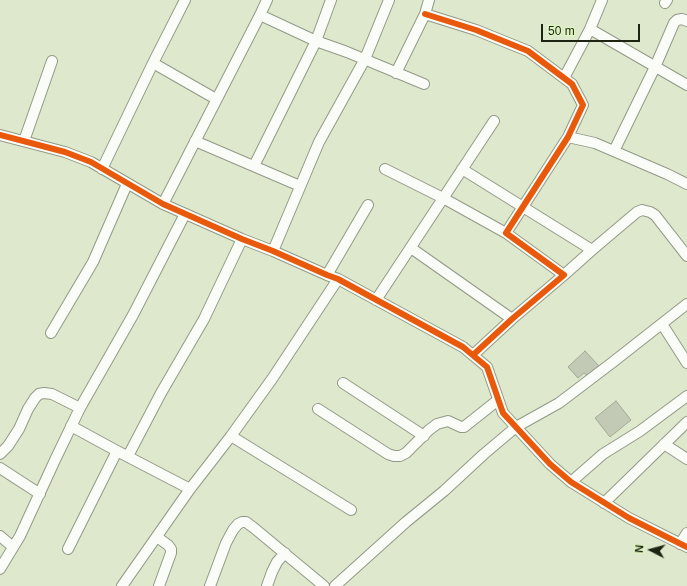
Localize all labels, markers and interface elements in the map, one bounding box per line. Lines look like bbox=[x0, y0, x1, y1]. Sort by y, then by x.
scale bar bbox=[543, 16, 642, 42]
text: 50 m bbox=[548, 24, 575, 38]
north arrow bbox=[631, 530, 671, 570]
text: N bbox=[633, 544, 645, 553]

